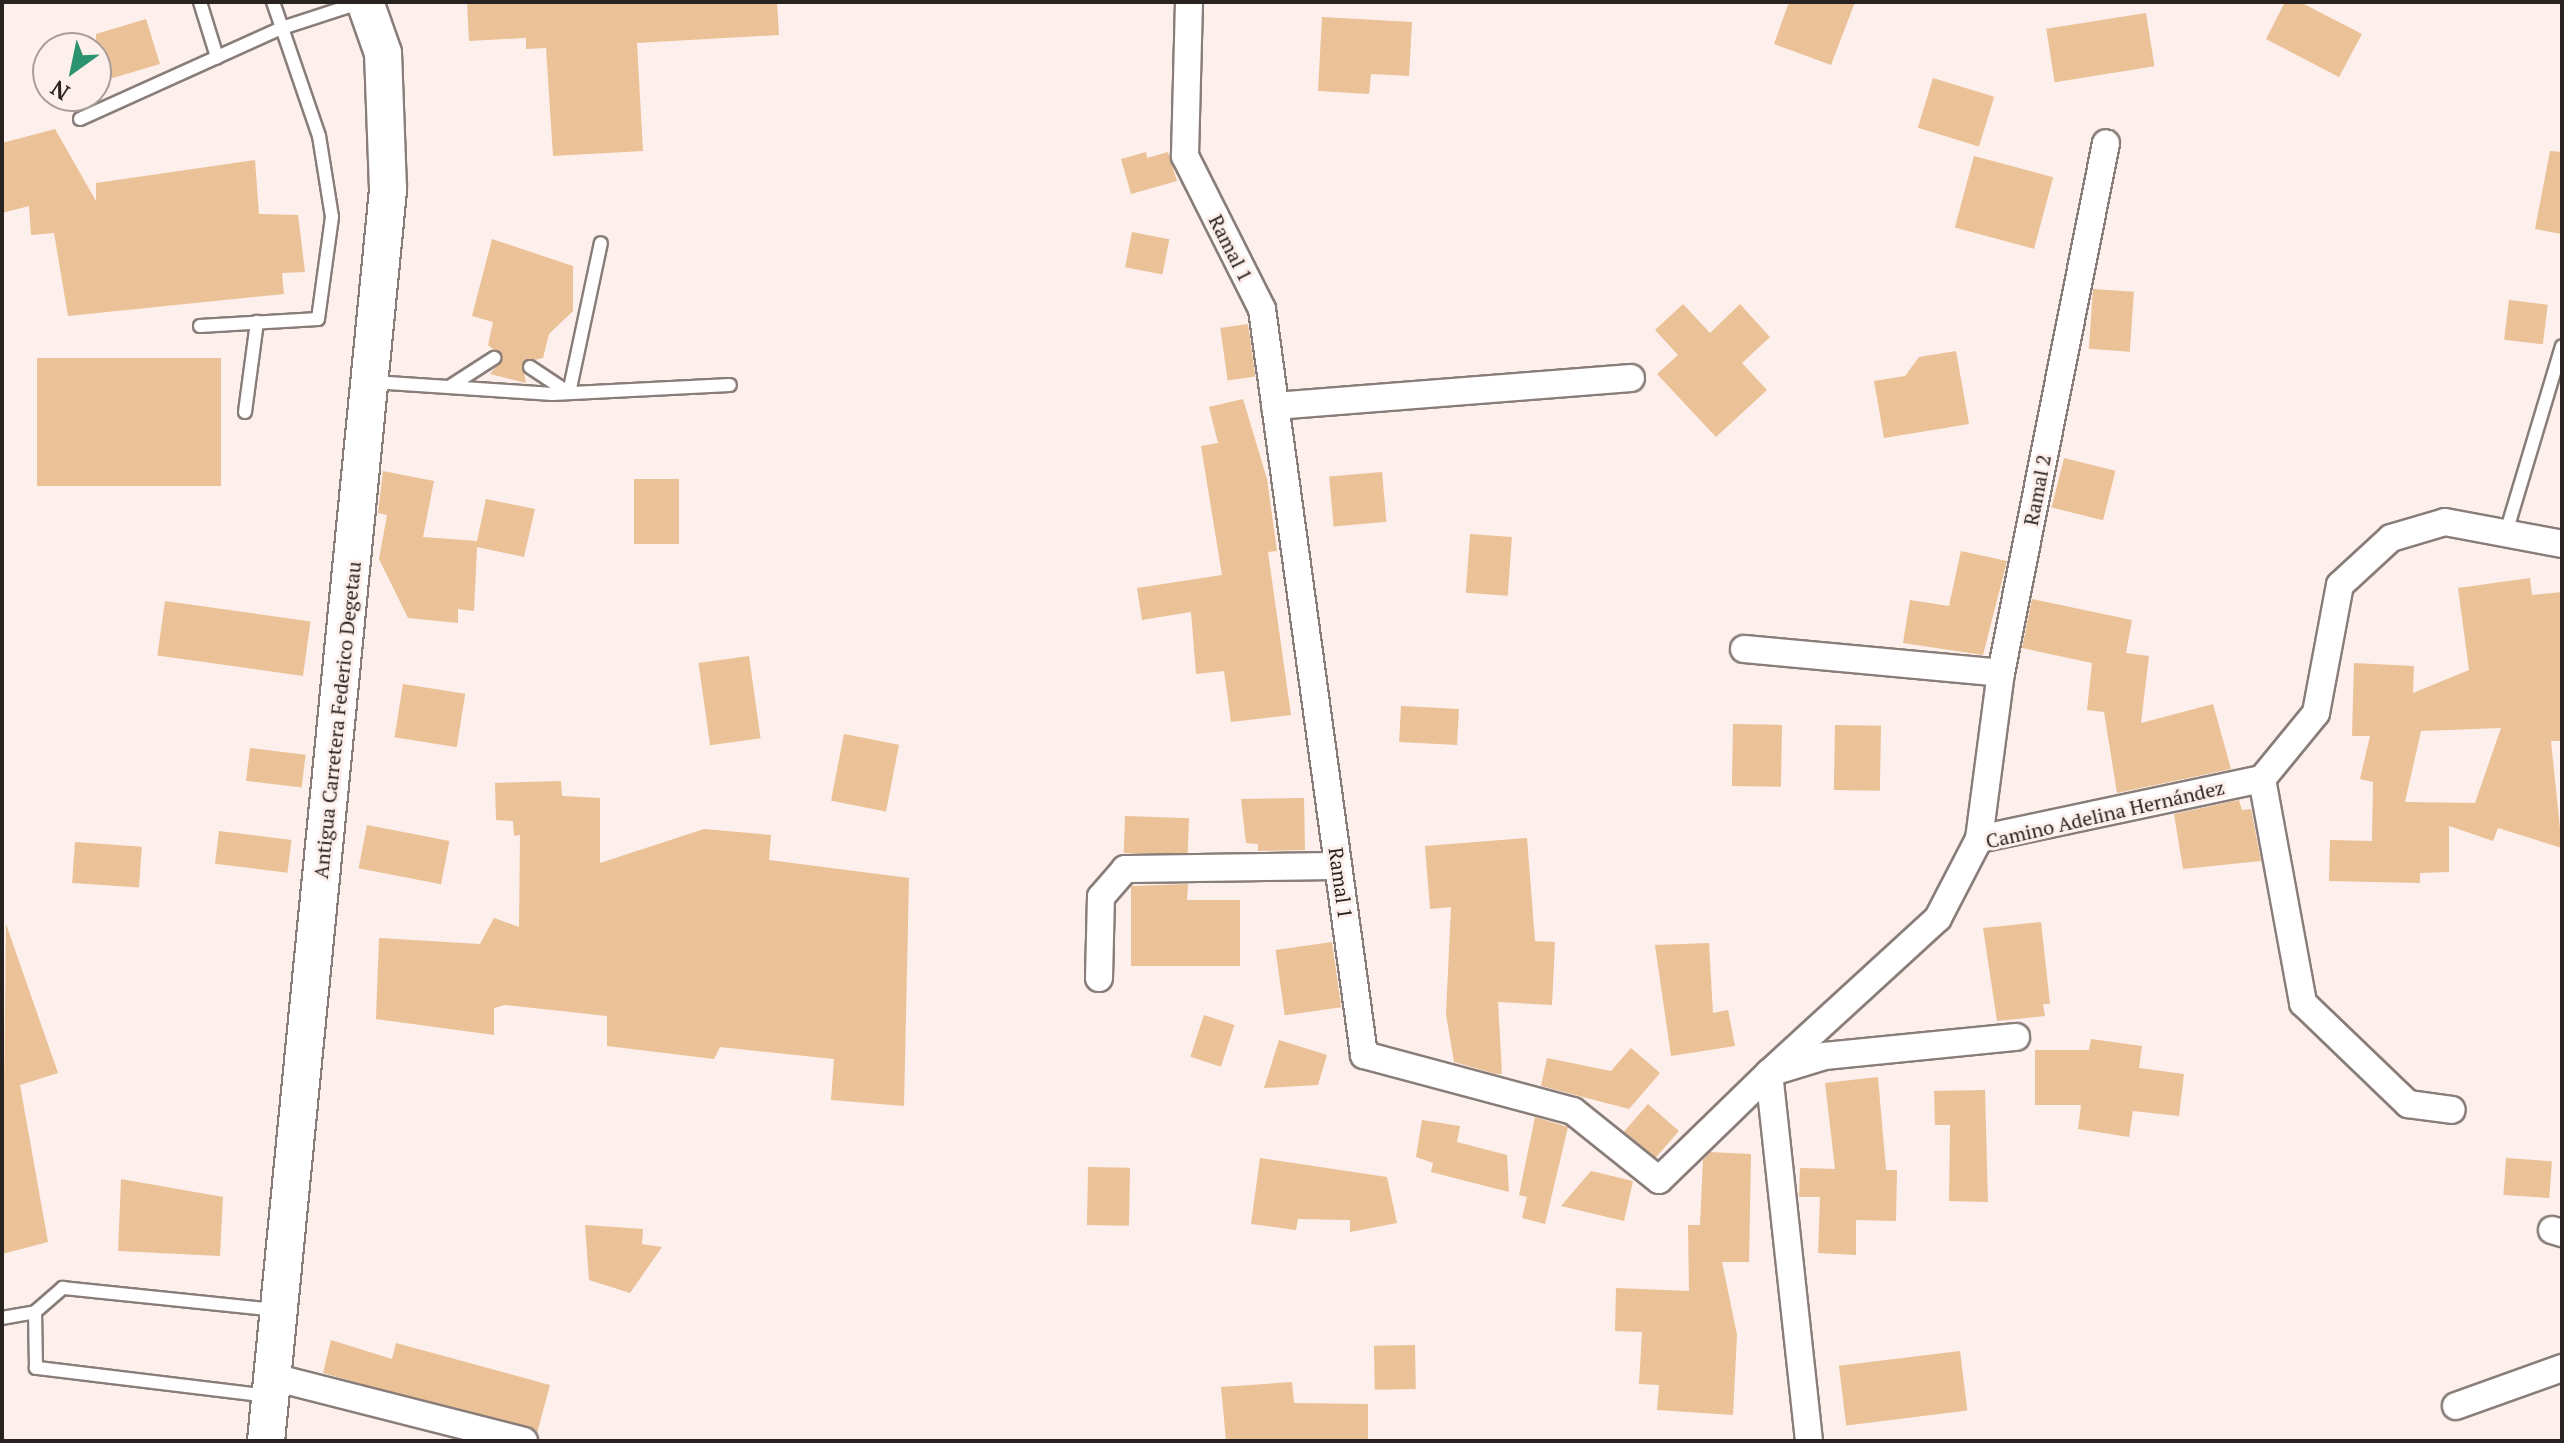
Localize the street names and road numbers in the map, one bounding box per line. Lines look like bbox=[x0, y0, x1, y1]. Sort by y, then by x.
street label: Ramal 1 bbox=[1204, 211, 1258, 285]
street label: Ramal 2 bbox=[2018, 452, 2056, 528]
street label: Antigua Carretera Federico Degetau bbox=[308, 560, 366, 880]
street label: Camino Adelina Hernández bbox=[1983, 775, 2227, 853]
street label: Ramal 1 bbox=[1324, 846, 1358, 920]

